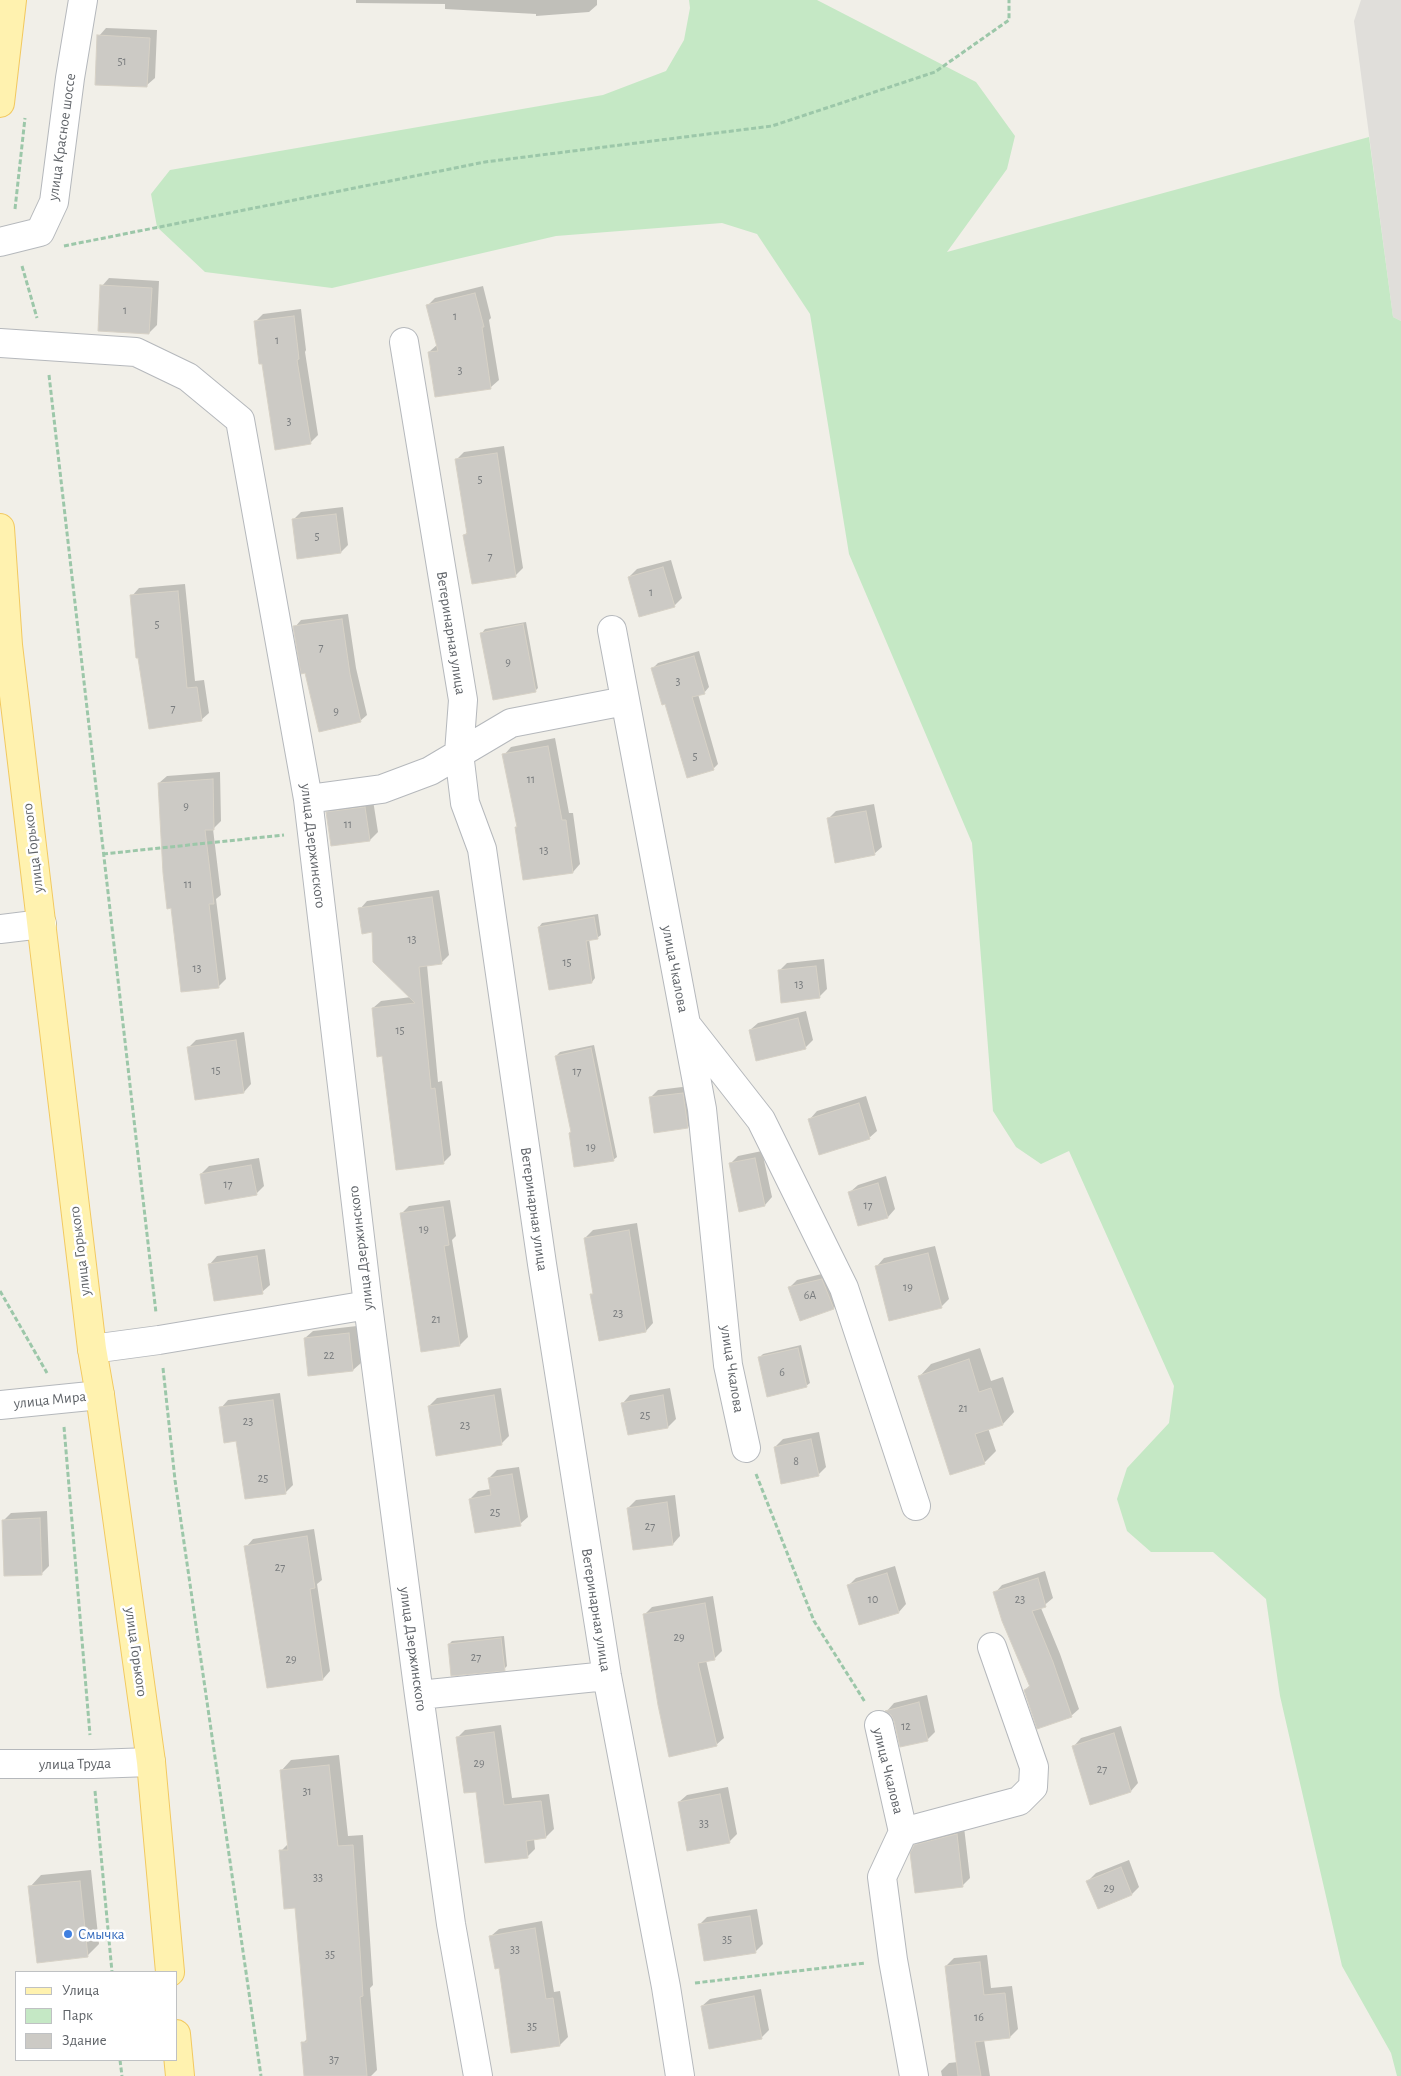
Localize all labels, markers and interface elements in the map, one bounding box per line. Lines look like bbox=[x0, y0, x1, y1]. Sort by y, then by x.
house number: 51 bbox=[117, 54, 127, 68]
street label: улица Красное шоссе bbox=[44, 72, 80, 202]
house number: 1 bbox=[123, 303, 127, 317]
house number: 1 bbox=[453, 309, 457, 323]
house number: 1 bbox=[275, 333, 279, 347]
house number: 3 bbox=[458, 363, 462, 377]
house number: 3 bbox=[287, 414, 291, 428]
house number: 5 bbox=[477, 472, 483, 486]
house number: 5 bbox=[314, 529, 320, 543]
house number: 7 bbox=[487, 549, 493, 563]
street label: Ветеринарная улица bbox=[432, 570, 470, 696]
house number: 1 bbox=[649, 585, 653, 599]
house number: 5 bbox=[154, 617, 160, 631]
house number: 7 bbox=[318, 640, 324, 654]
house number: 9 bbox=[505, 655, 511, 669]
house number: 3 bbox=[676, 674, 680, 688]
house number: 7 bbox=[170, 701, 176, 715]
house number: 9 bbox=[333, 704, 339, 718]
house number: 5 bbox=[692, 749, 698, 763]
house number: 11 bbox=[527, 772, 535, 786]
street label: улица Дзержинского bbox=[296, 783, 330, 909]
house number: 9 bbox=[183, 799, 189, 813]
street label: улица Горького bbox=[19, 802, 47, 894]
house number: 11 bbox=[344, 817, 352, 831]
house number: 13 bbox=[539, 843, 549, 857]
house number: 11 bbox=[184, 877, 192, 891]
street label: улица Чкалова bbox=[658, 924, 692, 1014]
house number: 13 bbox=[407, 932, 417, 946]
house number: 15 bbox=[562, 955, 572, 969]
house number: 13 bbox=[192, 961, 202, 975]
house number: 13 bbox=[794, 977, 804, 991]
house number: 15 bbox=[395, 1023, 405, 1037]
house number: 15 bbox=[211, 1063, 221, 1077]
house number: 17 bbox=[572, 1064, 582, 1078]
house number: 19 bbox=[586, 1140, 596, 1154]
street label: Ветеринарная улица bbox=[516, 1146, 552, 1272]
house number: 17 bbox=[223, 1177, 233, 1191]
street label: улица Дзержинского bbox=[344, 1185, 378, 1311]
house number: 17 bbox=[863, 1198, 873, 1212]
street label: улица Горького bbox=[66, 1205, 94, 1297]
house number: 19 bbox=[419, 1222, 429, 1236]
house number: 19 bbox=[903, 1280, 913, 1294]
house number: 6А bbox=[804, 1288, 816, 1302]
house number: 23 bbox=[613, 1306, 623, 1320]
house number: 21 bbox=[431, 1312, 441, 1326]
street label: улица Чкалова bbox=[716, 1324, 748, 1414]
house number: 22 bbox=[324, 1348, 334, 1362]
house number: 6 bbox=[779, 1365, 785, 1379]
street label: улица Мира bbox=[13, 1387, 87, 1413]
house number: 21 bbox=[958, 1401, 968, 1415]
house number: 25 bbox=[640, 1408, 650, 1422]
house number: 23 bbox=[243, 1414, 253, 1428]
house number: 23 bbox=[460, 1418, 470, 1432]
house number: 8 bbox=[793, 1454, 799, 1468]
house number: 25 bbox=[258, 1471, 268, 1485]
house number: 25 bbox=[490, 1505, 500, 1519]
house number: 27 bbox=[645, 1519, 655, 1533]
street label: Ветеринарная улица bbox=[577, 1547, 615, 1673]
house number: 27 bbox=[275, 1560, 285, 1574]
street label: улица Дзержинского bbox=[395, 1586, 431, 1712]
house number: 10 bbox=[868, 1592, 878, 1606]
house number: 23 bbox=[1015, 1592, 1025, 1606]
street label: улица Горького bbox=[121, 1606, 151, 1698]
house number: 29 bbox=[673, 1630, 685, 1644]
house number: 27 bbox=[471, 1650, 481, 1664]
house number: 29 bbox=[285, 1652, 297, 1666]
house number: 12 bbox=[901, 1719, 911, 1733]
street label: улица Чкалова bbox=[869, 1726, 907, 1816]
street label: улица Труда bbox=[39, 1754, 111, 1774]
house number: 29 bbox=[473, 1756, 485, 1770]
house number: 27 bbox=[1097, 1762, 1107, 1776]
house number: 31 bbox=[302, 1784, 312, 1798]
house number: 33 bbox=[699, 1816, 709, 1830]
house number: 33 bbox=[313, 1870, 323, 1884]
house number: 29 bbox=[1103, 1881, 1115, 1895]
place label: Смычка bbox=[78, 1925, 125, 1943]
marker: Смычка bbox=[62, 1928, 74, 1940]
house number: 35 bbox=[722, 1932, 732, 1946]
house number: 33 bbox=[510, 1942, 520, 1956]
house number: 35 bbox=[325, 1947, 335, 1961]
legend bbox=[15, 1971, 178, 2061]
text: Улица bbox=[62, 1983, 99, 1998]
text: Парк bbox=[62, 2008, 93, 2023]
house number: 16 bbox=[974, 2010, 984, 2024]
house number: 35 bbox=[527, 2019, 537, 2033]
text: Здание bbox=[62, 2033, 107, 2048]
house number: 37 bbox=[329, 2052, 339, 2066]

